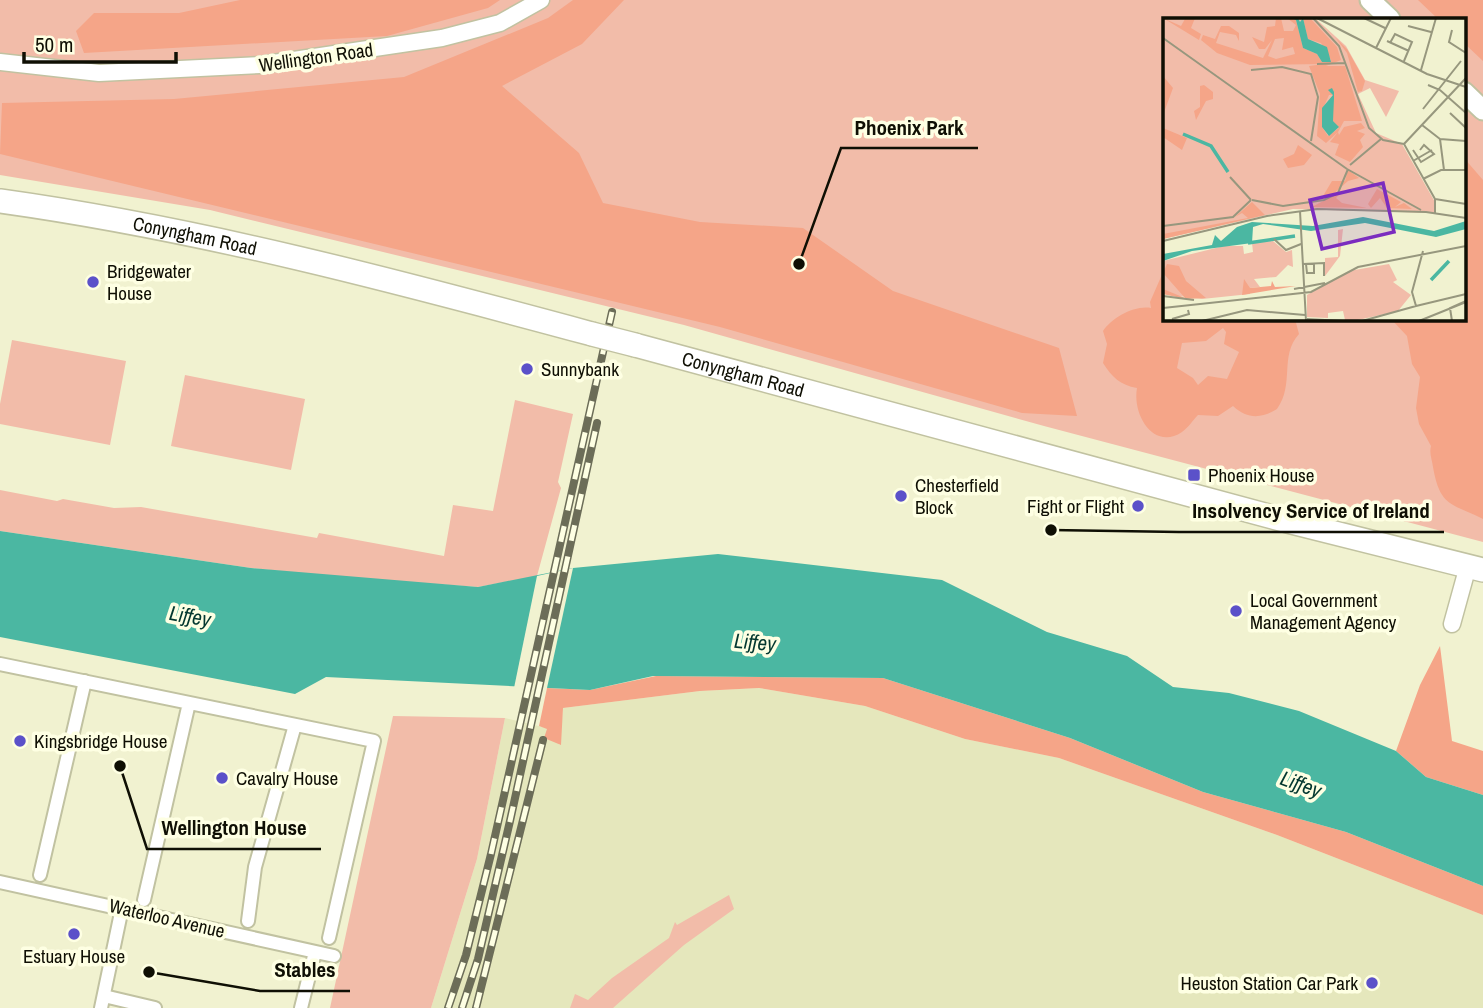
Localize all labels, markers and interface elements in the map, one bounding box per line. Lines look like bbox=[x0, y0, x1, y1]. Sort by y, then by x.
inset map bbox=[1163, 18, 1466, 320]
scale bar bbox=[24, 21, 177, 65]
text: 50 m bbox=[35, 30, 73, 59]
street label: Wellington Road bbox=[257, 36, 375, 78]
callout: Phoenix Park bbox=[841, 106, 978, 148]
text: Phoenix Park bbox=[854, 113, 964, 142]
street label: Conyngham Road bbox=[131, 210, 259, 261]
place label: Bridgewater House bbox=[107, 258, 192, 306]
marker: Bridgewater House bbox=[85, 274, 101, 290]
street label: Conyngham Road bbox=[679, 345, 807, 403]
place label: Sunnybank bbox=[541, 356, 619, 382]
marker: Sunnybank bbox=[519, 361, 535, 377]
place label: Phoenix House bbox=[1208, 462, 1315, 488]
marker: Phoenix House bbox=[1186, 467, 1202, 483]
place label: Chesterfield Block bbox=[915, 472, 999, 520]
marker: Chesterfield Block bbox=[893, 488, 909, 504]
callout: Insolvency Service of Ireland bbox=[1179, 490, 1444, 532]
place label: Fight or Flight bbox=[1027, 493, 1125, 519]
text: Insolvency Service of Ireland bbox=[1192, 496, 1430, 525]
marker: Fight or Flight bbox=[1130, 498, 1146, 514]
place label: Local Government Management Agency bbox=[1250, 587, 1397, 635]
water label: Liffey bbox=[167, 598, 214, 634]
marker: Local Government Management Agency bbox=[1228, 603, 1244, 619]
water label: Liffey bbox=[733, 626, 778, 658]
place label: Kingsbridge House bbox=[34, 728, 167, 754]
marker: Kingsbridge House bbox=[12, 733, 28, 749]
water label: Liffey bbox=[1276, 763, 1327, 805]
place label: Cavalry House bbox=[236, 765, 338, 791]
marker: Cavalry House bbox=[214, 770, 230, 786]
callout: Wellington House bbox=[147, 807, 321, 849]
text: Wellington House bbox=[161, 813, 307, 842]
street label: Waterloo Avenue bbox=[107, 892, 227, 944]
marker: Estuary House bbox=[66, 926, 82, 942]
place label: Estuary House bbox=[23, 943, 125, 969]
callout: Stables bbox=[260, 949, 350, 991]
text: Stables bbox=[274, 955, 336, 984]
place label: Heuston Station Car Park bbox=[1180, 970, 1358, 996]
marker: Heuston Station Car Park bbox=[1364, 975, 1380, 991]

